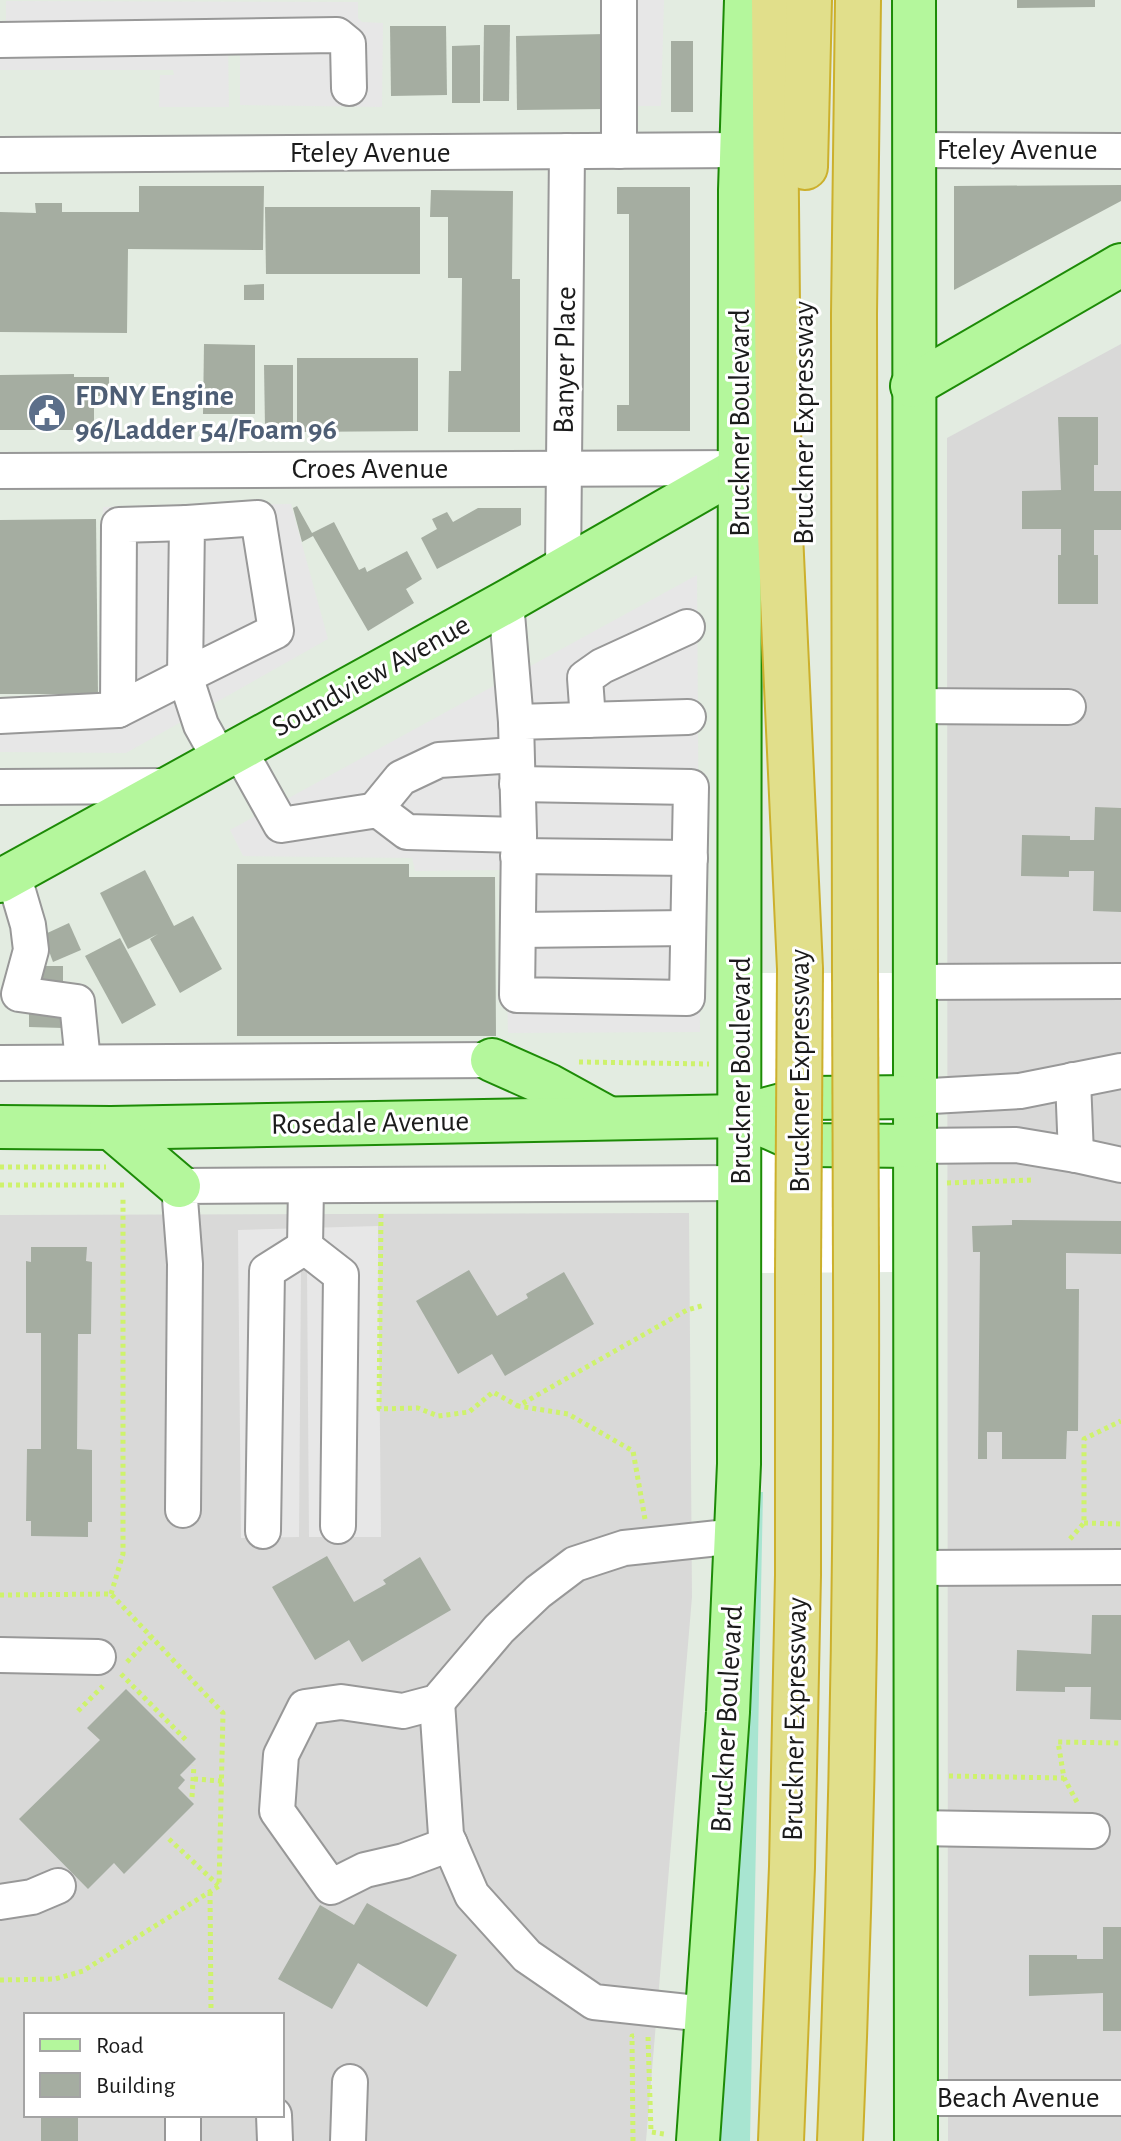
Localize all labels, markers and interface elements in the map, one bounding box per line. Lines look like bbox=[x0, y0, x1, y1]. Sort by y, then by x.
street label: Fteley Avenue bbox=[936, 135, 1098, 165]
street label: Fteley Avenue bbox=[289, 138, 451, 168]
street label: Banyer Place bbox=[549, 286, 581, 434]
street label: Bruckner Expressway bbox=[789, 301, 819, 545]
street label: Bruckner Boulevard bbox=[725, 309, 755, 537]
place label: FDNY Engine 96/Ladder 54/Foam 96 bbox=[75, 381, 337, 445]
public building icon: FDNY Engine 96/Ladder 54/Foam 96 bbox=[26, 392, 68, 434]
street label: Croes Avenue bbox=[292, 454, 448, 484]
street label: Soundview Avenue bbox=[267, 609, 475, 743]
street label: Bruckner Expressway bbox=[785, 949, 815, 1193]
street label: Bruckner Boulevard bbox=[726, 957, 756, 1185]
street label: Rosedale Avenue bbox=[271, 1106, 469, 1140]
street label: Bruckner Expressway bbox=[778, 1596, 812, 1841]
street label: Bruckner Boulevard bbox=[706, 1604, 748, 1834]
legend bbox=[24, 2013, 284, 2117]
text: Road bbox=[96, 2034, 144, 2058]
text: Building bbox=[96, 2074, 175, 2098]
street label: Beach Avenue bbox=[936, 2083, 1100, 2113]

